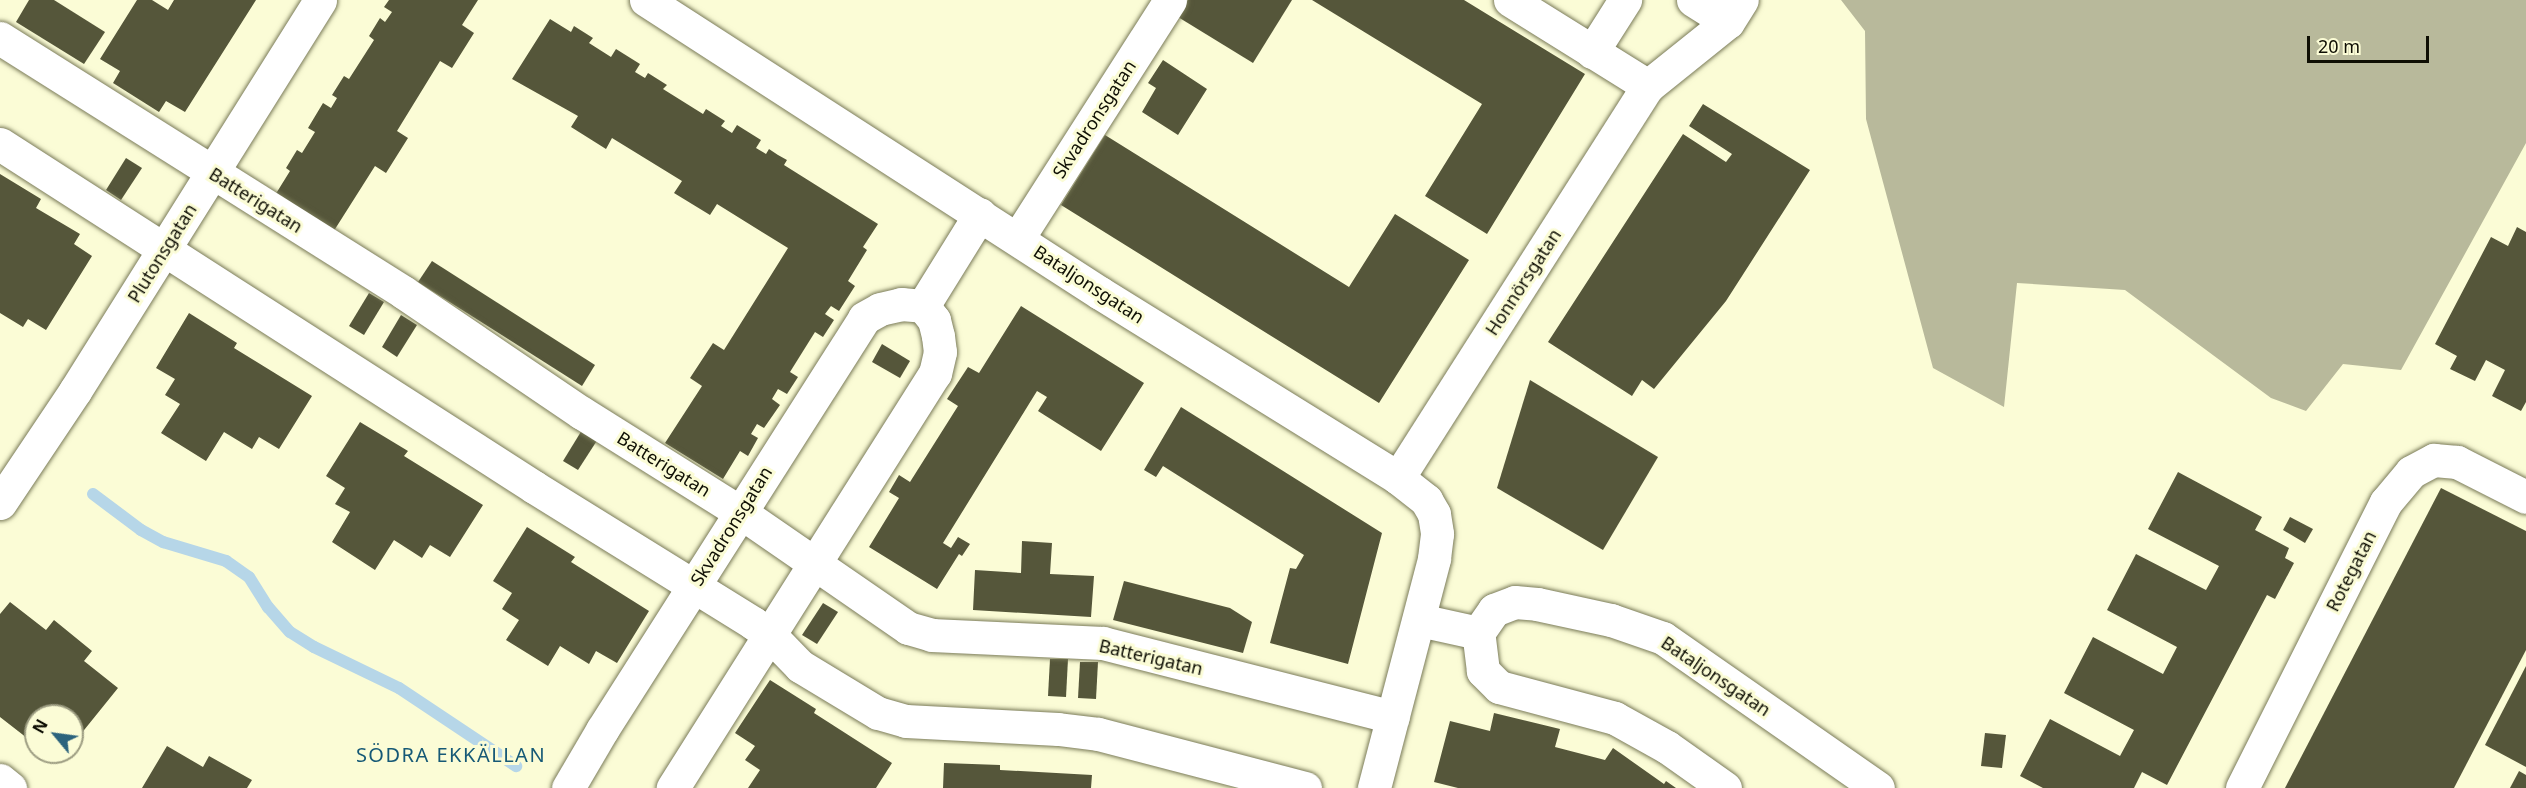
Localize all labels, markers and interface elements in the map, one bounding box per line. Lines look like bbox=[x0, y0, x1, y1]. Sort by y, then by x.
scale bar bbox=[2310, 24, 2432, 62]
text: 20 m bbox=[2318, 34, 2360, 58]
street label: Skvadronsgatan bbox=[1048, 56, 1140, 182]
street label: Batterigatan bbox=[205, 163, 307, 237]
street label: Plutonsgatan bbox=[123, 199, 201, 307]
street label: Honnörsgatan bbox=[1481, 225, 1565, 339]
street label: Bataljonsgatan bbox=[1030, 240, 1148, 328]
street label: Batterigatan bbox=[613, 427, 715, 501]
street label: Skvadronsgatan bbox=[686, 462, 776, 590]
street label: Rotegatan bbox=[2321, 527, 2381, 615]
street label: Bataljonsgatan bbox=[1657, 631, 1775, 721]
street label: Batterigatan bbox=[1097, 635, 1205, 679]
north arrow bbox=[24, 704, 84, 764]
text: N bbox=[27, 715, 53, 737]
district label: SÖDRA EKKÄLLAN bbox=[356, 742, 546, 766]

